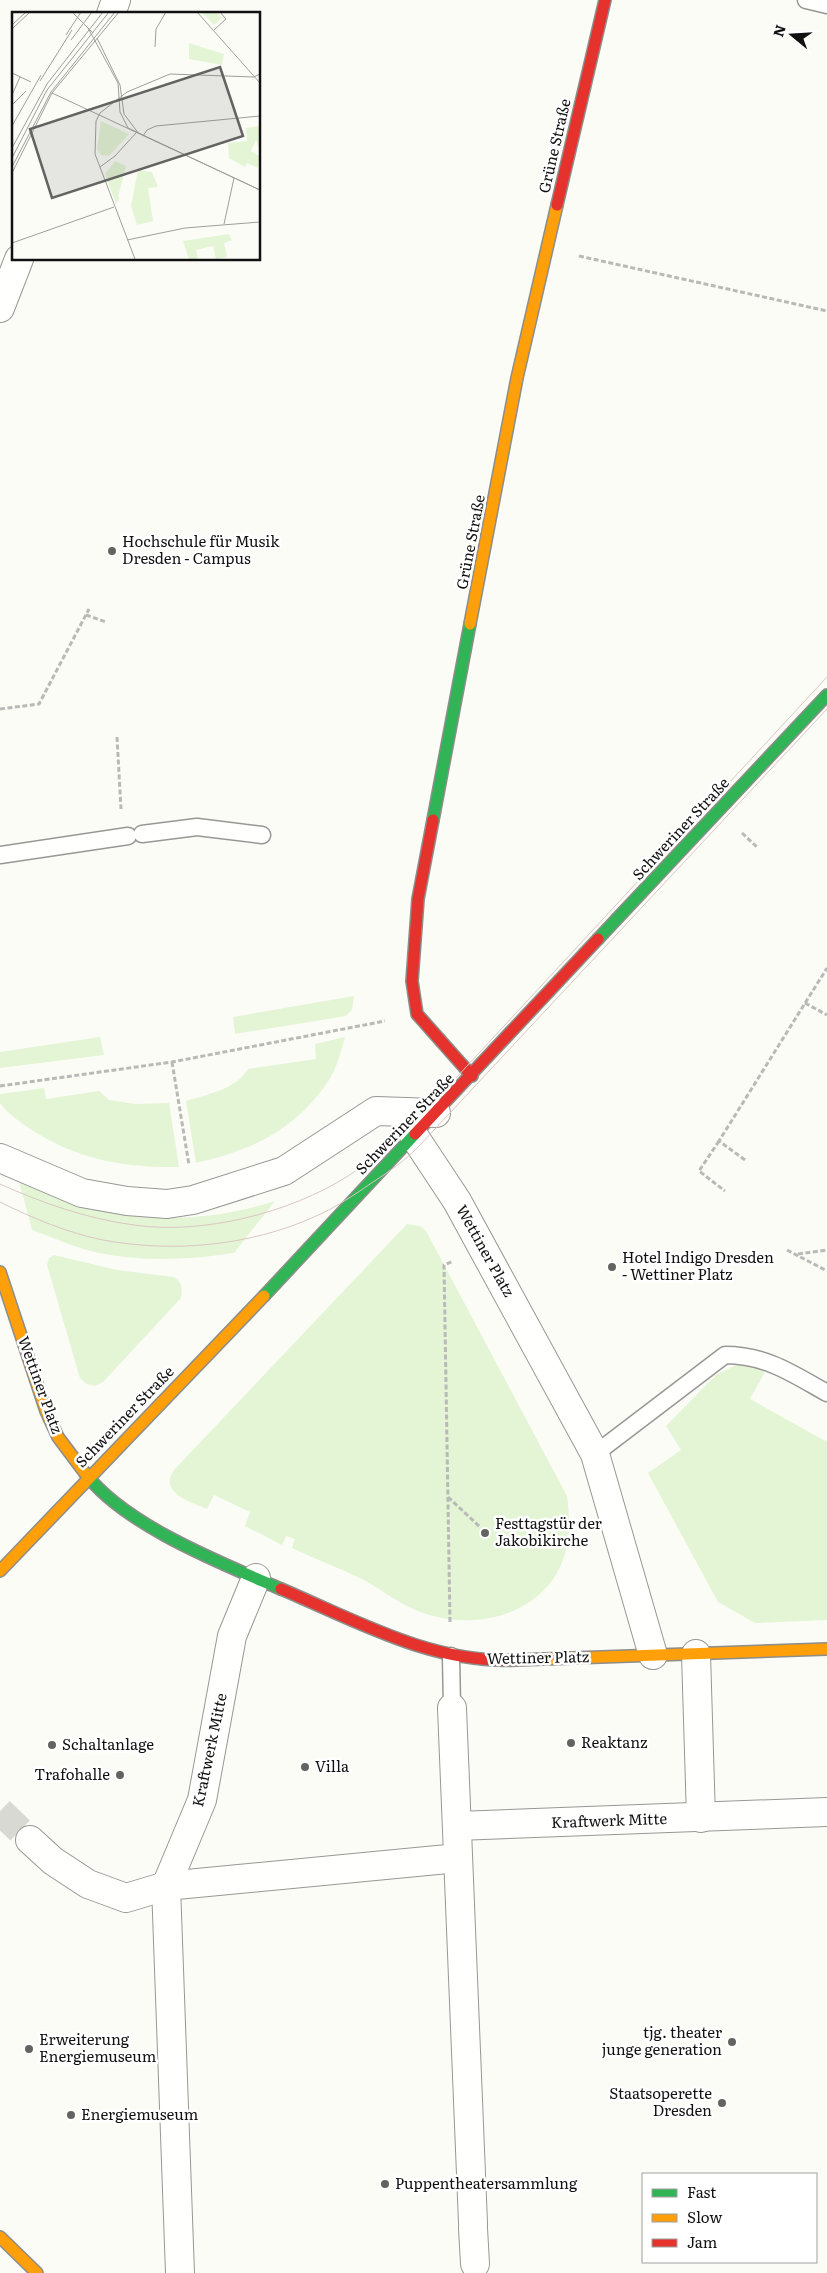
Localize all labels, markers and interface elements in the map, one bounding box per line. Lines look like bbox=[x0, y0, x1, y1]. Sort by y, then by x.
north arrow bbox=[767, 10, 817, 60]
inset map bbox=[12, 12, 260, 260]
text: N bbox=[767, 22, 790, 39]
street label: Grüne Straße bbox=[532, 96, 576, 195]
street label: Grüne Straße bbox=[449, 492, 490, 591]
place label: Hochschule für Musik Dresden - Campus bbox=[122, 529, 280, 569]
marker: Hochschule für Musik Dresden - Campus bbox=[106, 545, 118, 557]
street label: Schweriner Straße bbox=[626, 771, 734, 885]
street label: Schweriner Straße bbox=[349, 1067, 459, 1179]
street label: Wettiner Platz bbox=[451, 1200, 521, 1301]
place label: Hotel Indigo Dresden - Wettiner Platz bbox=[622, 1245, 774, 1285]
marker: Hotel Indigo Dresden - Wettiner Platz bbox=[606, 1261, 618, 1273]
street label: Wettiner Platz bbox=[13, 1332, 70, 1436]
street label: Schweriner Straße bbox=[69, 1360, 179, 1472]
place label: Festtagstür der Jakobikirche bbox=[495, 1511, 602, 1551]
marker: Festtagstür der Jakobikirche bbox=[479, 1527, 491, 1539]
street label: Wettiner Platz bbox=[487, 1644, 589, 1669]
street label: Kraftwerk Mitte bbox=[185, 1690, 232, 1809]
place label: Reaktanz bbox=[581, 1730, 647, 1753]
place label: Schaltanlage bbox=[62, 1732, 154, 1755]
marker: Reaktanz bbox=[565, 1737, 577, 1749]
marker: Schaltanlage bbox=[46, 1739, 58, 1751]
place label: Villa bbox=[315, 1754, 350, 1777]
marker: Villa bbox=[299, 1761, 311, 1773]
place label: Trafohalle bbox=[34, 1762, 110, 1785]
marker: Trafohalle bbox=[114, 1769, 126, 1781]
street label: Kraftwerk Mitte bbox=[551, 1806, 668, 1833]
place label: tjg. theater junge generation bbox=[602, 2020, 722, 2060]
place label: Erweiterung Energiemuseum bbox=[39, 2027, 157, 2067]
marker: tjg. theater junge generation bbox=[726, 2036, 738, 2048]
marker: Erweiterung Energiemuseum bbox=[23, 2043, 35, 2055]
place label: Staatsoperette Dresden bbox=[609, 2081, 712, 2121]
marker: Staatsoperette Dresden bbox=[716, 2097, 728, 2109]
place label: Energiemuseum bbox=[81, 2102, 199, 2125]
marker: Energiemuseum bbox=[65, 2109, 77, 2121]
place label: Puppentheatersammlung bbox=[395, 2171, 578, 2194]
legend bbox=[642, 2173, 817, 2263]
marker: Puppentheatersammlung bbox=[379, 2178, 391, 2190]
text: Fast bbox=[687, 2180, 716, 2203]
text: Slow bbox=[687, 2205, 722, 2228]
text: Jam bbox=[687, 2230, 718, 2253]

